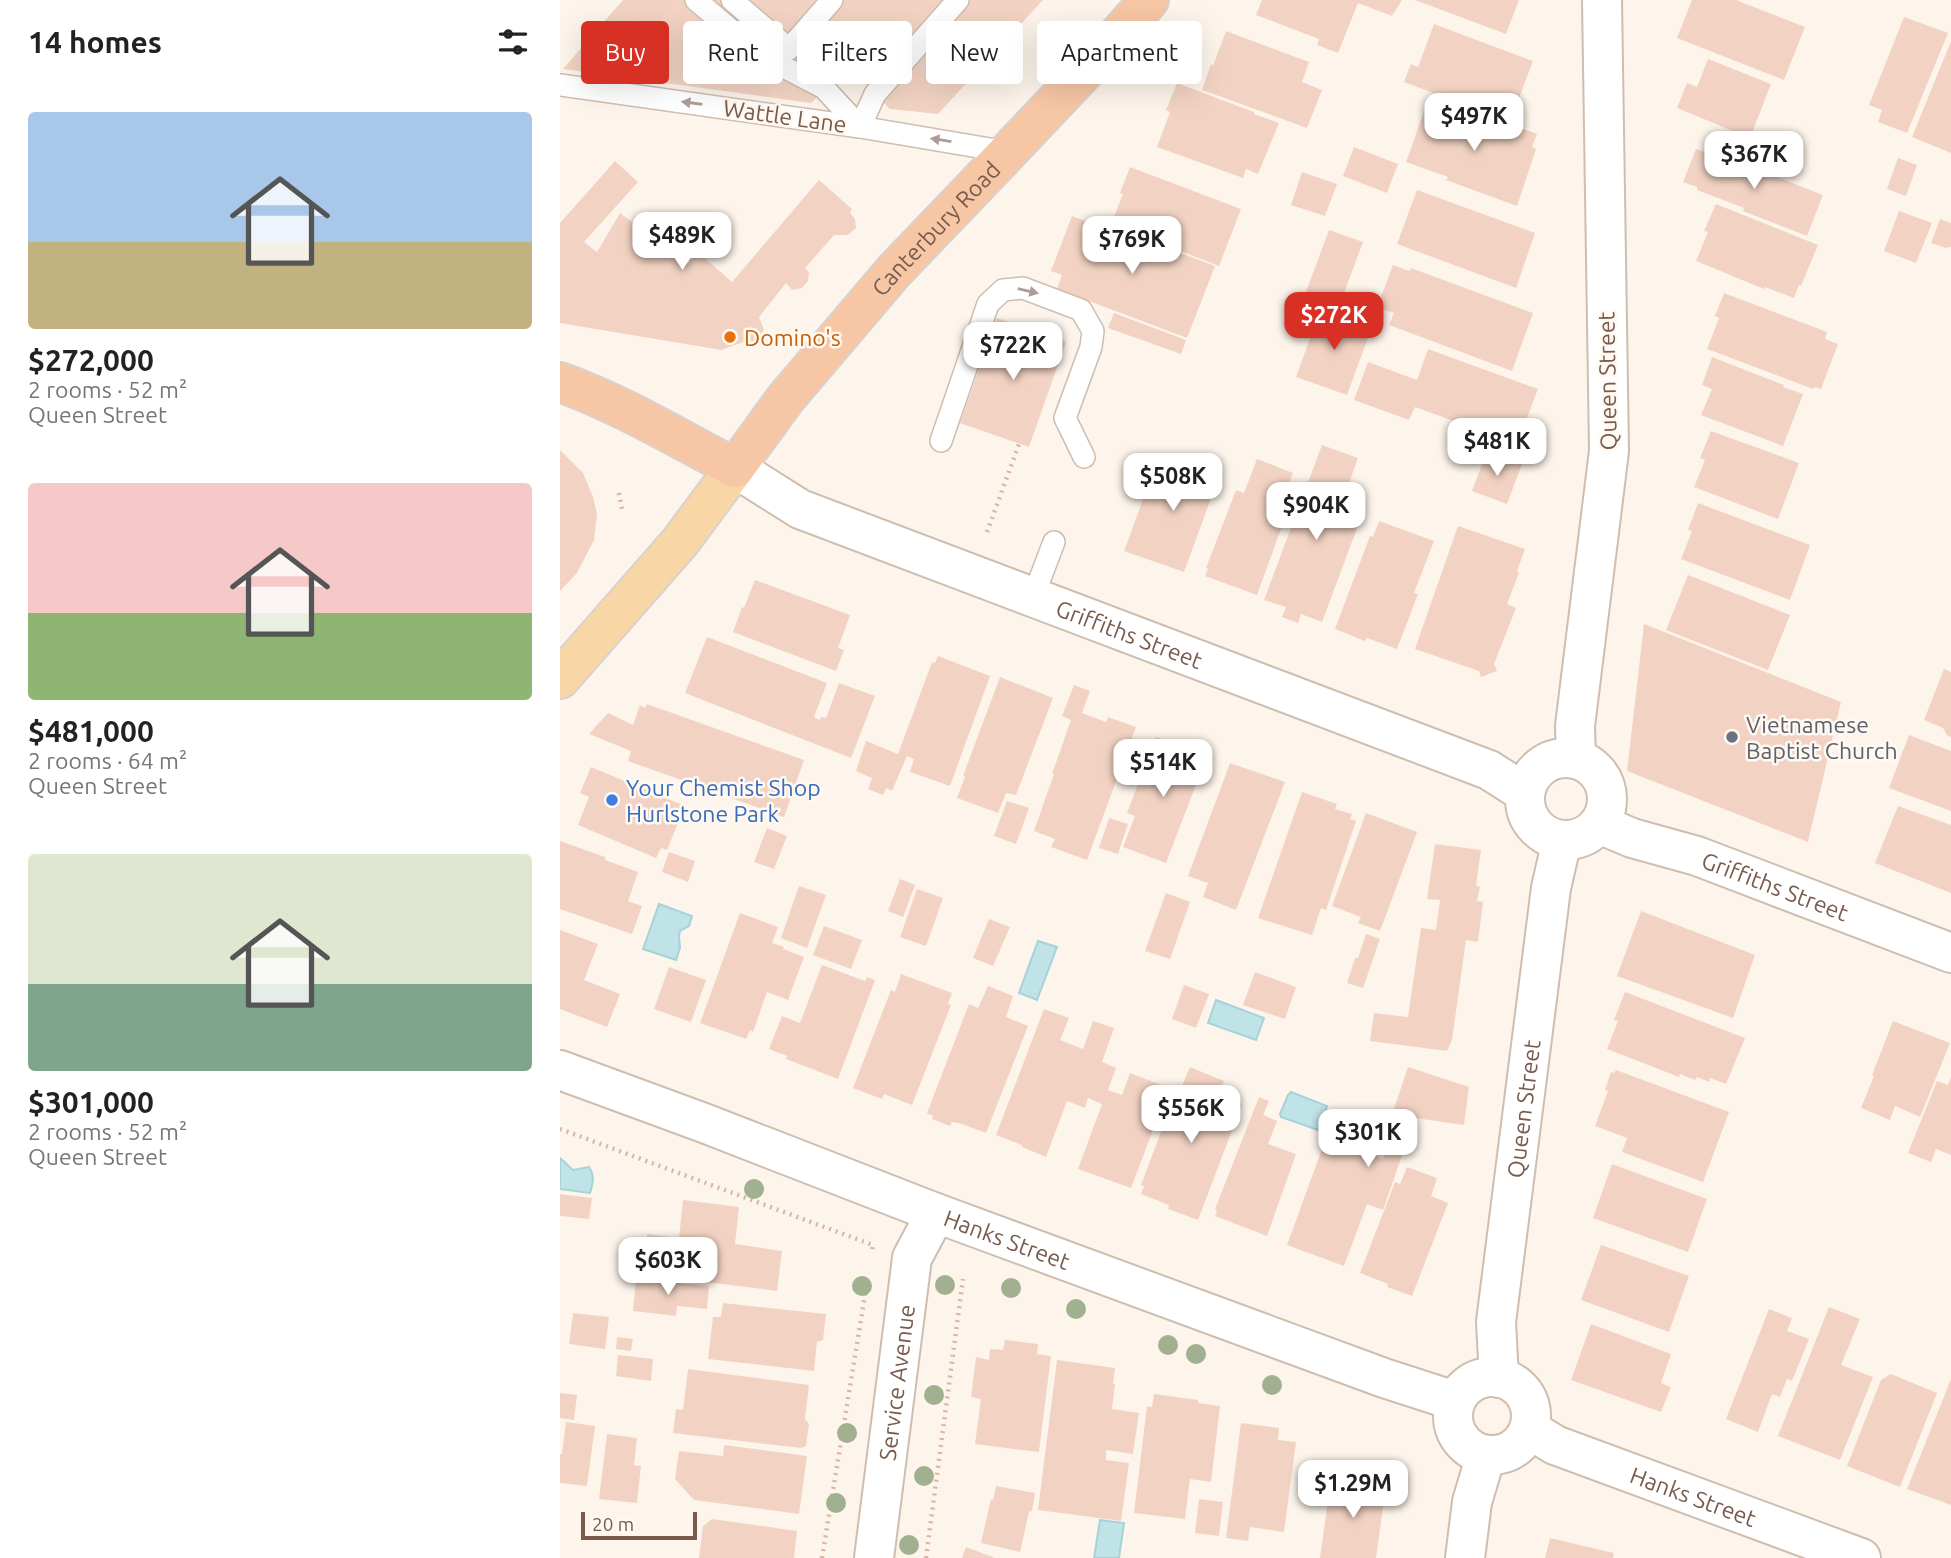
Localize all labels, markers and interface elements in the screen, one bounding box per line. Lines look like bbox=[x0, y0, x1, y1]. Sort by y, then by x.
chip: Buy bbox=[581, 21, 669, 84]
chip: Rent bbox=[683, 21, 783, 84]
chip: Filters bbox=[797, 21, 912, 84]
chip: New bbox=[926, 21, 1023, 84]
chip: Apartment bbox=[1037, 21, 1202, 84]
icon: filters bbox=[494, 23, 532, 61]
text: 14 homes bbox=[28, 25, 162, 59]
pin: $497K bbox=[1425, 94, 1523, 153]
street label: Wattle Lane bbox=[722, 95, 848, 137]
one-way arrow bbox=[681, 98, 703, 109]
text: $497K bbox=[1440, 103, 1508, 128]
pin: $367K bbox=[1705, 132, 1803, 191]
one-way arrow bbox=[930, 134, 952, 145]
text: $367K bbox=[1720, 141, 1788, 166]
street label: Canterbury Road bbox=[866, 156, 1005, 300]
icon: home bbox=[217, 158, 343, 284]
pin: $489K bbox=[633, 212, 731, 272]
pin: $769K bbox=[1083, 216, 1181, 276]
text: $489K bbox=[648, 222, 716, 247]
text: $769K bbox=[1098, 226, 1166, 251]
one-way arrow bbox=[1017, 286, 1039, 297]
pin: $272K bbox=[1285, 292, 1383, 352]
text: $272K bbox=[1300, 302, 1368, 327]
street label: Queen Street bbox=[1593, 311, 1621, 451]
pin: $722K bbox=[964, 322, 1062, 382]
place label: Domino's bbox=[744, 325, 841, 350]
marker: Domino's bbox=[722, 329, 738, 345]
text: $722K bbox=[979, 332, 1047, 357]
text: $272,000 bbox=[28, 343, 154, 377]
text: 2 rooms · 52 m² bbox=[28, 377, 187, 402]
text: Queen Street bbox=[28, 402, 167, 427]
pin: $481K bbox=[1448, 419, 1546, 478]
text: $481K bbox=[1463, 428, 1531, 453]
pin: $508K bbox=[1124, 454, 1222, 513]
text: $508K bbox=[1139, 463, 1207, 488]
pin: $904K bbox=[1267, 482, 1365, 542]
text: $904K bbox=[1282, 492, 1350, 517]
icon: home bbox=[217, 529, 343, 655]
street label: Griffiths Street bbox=[1053, 595, 1206, 673]
place label: Vietnamese Baptist Church bbox=[1746, 712, 1898, 763]
text: $481,000 bbox=[28, 714, 154, 748]
marker: Vietnamese Baptist Church bbox=[1724, 729, 1740, 745]
pin: $514K bbox=[1114, 740, 1212, 799]
text: 2 rooms · 64 m² bbox=[28, 748, 187, 773]
text: $514K bbox=[1129, 749, 1197, 774]
text: Queen Street bbox=[28, 773, 167, 798]
place label: Your Chemist Shop Hurlstone Park bbox=[626, 775, 821, 826]
marker: Your Chemist Shop Hurlstone Park bbox=[604, 792, 620, 808]
street label: Griffiths Street bbox=[1699, 847, 1852, 925]
icon: home bbox=[217, 900, 343, 1026]
street label: Queen Street bbox=[1502, 1038, 1544, 1179]
text: $301,000 bbox=[28, 1085, 154, 1119]
pin: $556K bbox=[1142, 1086, 1240, 1145]
text: $556K bbox=[1157, 1095, 1225, 1120]
pin: $301K bbox=[1319, 1110, 1417, 1169]
text: 2 rooms · 52 m² bbox=[28, 1119, 187, 1144]
text: $301K bbox=[1334, 1119, 1402, 1144]
text: Queen Street bbox=[28, 1144, 167, 1169]
street label: Hanks Street bbox=[941, 1205, 1073, 1274]
pin: $603K bbox=[619, 1238, 717, 1297]
text: $603K bbox=[634, 1247, 702, 1272]
street label: Service Avenue bbox=[874, 1303, 919, 1462]
pin: $1.29M bbox=[1296, 1460, 1410, 1520]
street label: Hanks Street bbox=[1627, 1461, 1760, 1531]
text: $1.29M bbox=[1314, 1470, 1392, 1495]
scale bar bbox=[581, 1509, 696, 1541]
text: 20 m bbox=[592, 1513, 634, 1535]

